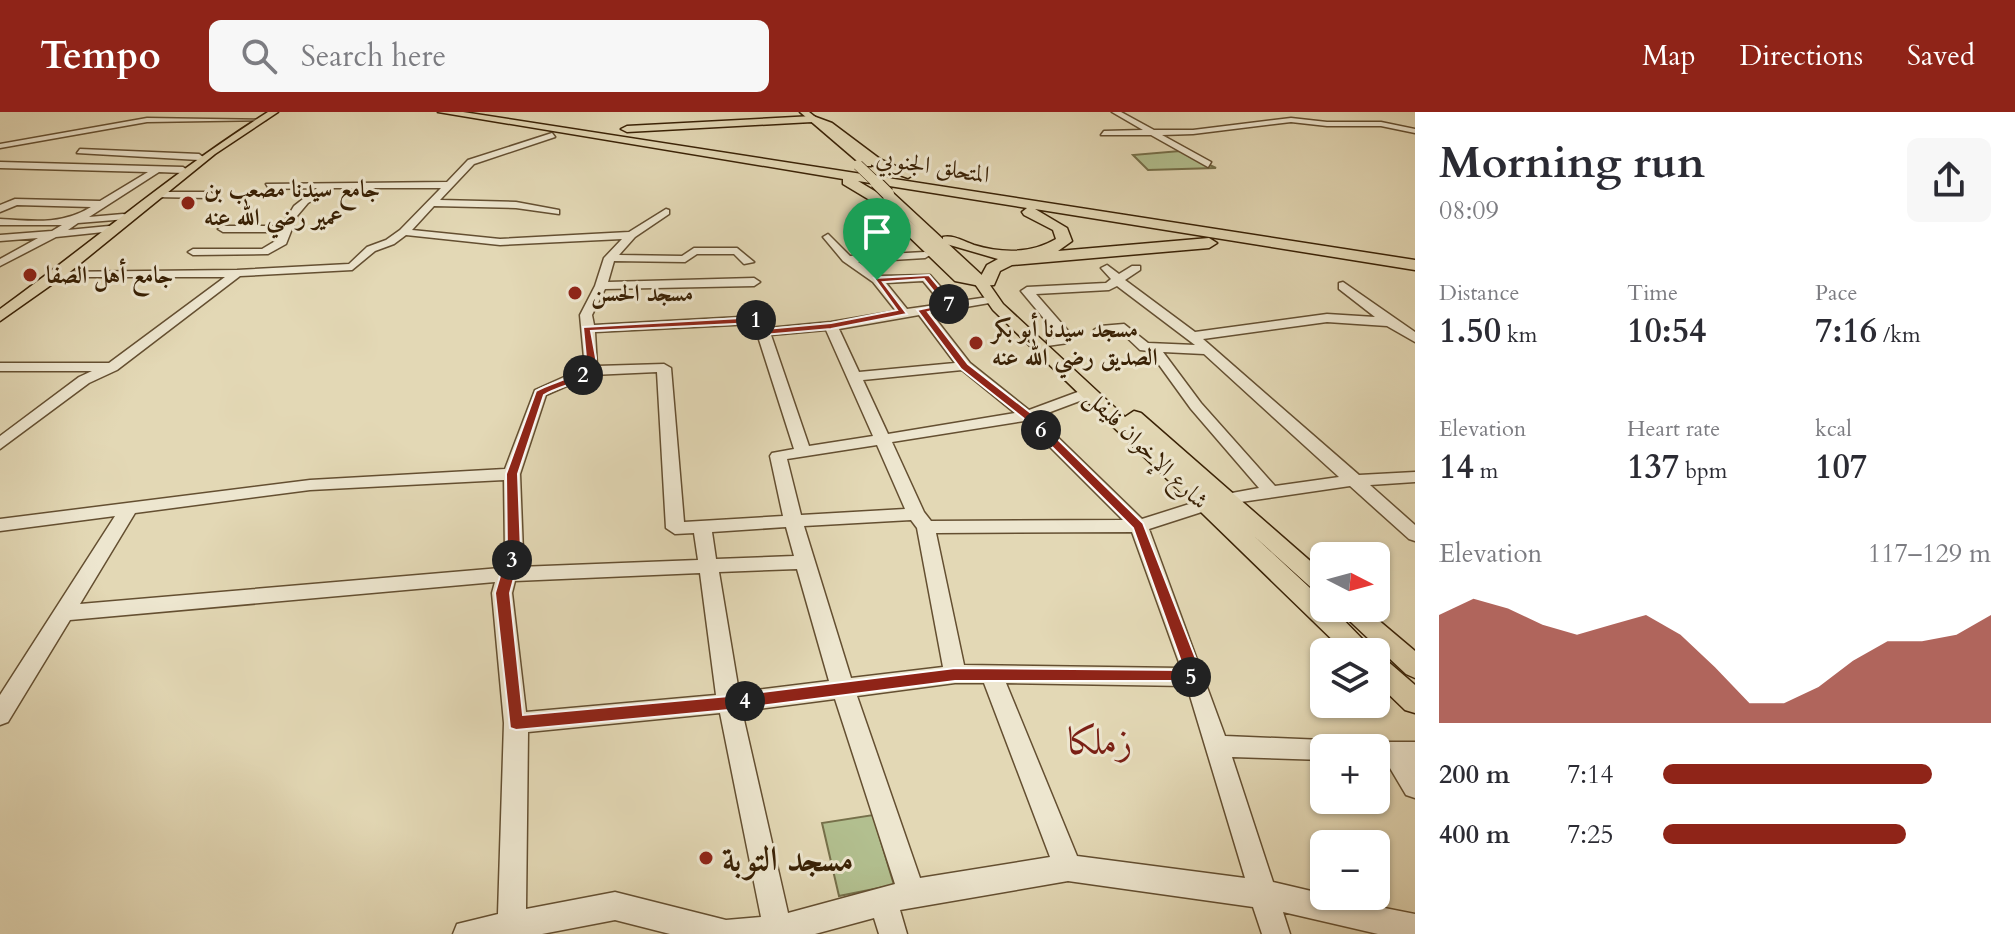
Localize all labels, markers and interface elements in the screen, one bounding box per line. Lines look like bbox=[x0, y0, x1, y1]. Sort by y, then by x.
search box bbox=[209, 20, 769, 92]
text: Tempo bbox=[40, 30, 161, 82]
icon: search bbox=[237, 34, 281, 78]
text: Search here bbox=[301, 36, 446, 77]
text: Map bbox=[1642, 37, 1696, 75]
text: Directions bbox=[1740, 37, 1863, 75]
text: Saved bbox=[1907, 37, 1975, 75]
text: Morning run bbox=[1439, 133, 1705, 193]
button: share bbox=[1907, 138, 1991, 222]
street label: المتحلق الجنوبي bbox=[874, 141, 992, 194]
place label: جامع سيدنا مصعب بن عمير رضي الله عنه bbox=[204, 173, 380, 239]
text: 08:09 bbox=[1439, 193, 1499, 228]
marker: جامع سيدنا مصعب بن عمير رضي الله عنه bbox=[179, 194, 197, 212]
pin bbox=[843, 198, 911, 280]
icon: arrive bbox=[855, 210, 899, 254]
place label: جامع أهل الصفا bbox=[46, 258, 173, 297]
marker: جامع أهل الصفا bbox=[21, 266, 39, 284]
place label: مسجد الحسن bbox=[591, 277, 693, 310]
text: Distance bbox=[1439, 278, 1519, 308]
text: Time bbox=[1627, 278, 1678, 308]
text: Pace bbox=[1815, 278, 1858, 308]
marker: مسجد الحسن bbox=[566, 284, 584, 302]
pin: 7 bbox=[929, 284, 969, 324]
text: 7 bbox=[943, 289, 955, 319]
pin: 1 bbox=[736, 300, 776, 340]
text: 1 bbox=[750, 305, 762, 335]
text: 1.50 bbox=[1439, 308, 1501, 354]
text: 10:54 bbox=[1627, 308, 1707, 354]
text: 7:16 bbox=[1815, 308, 1877, 354]
place label: مسجد سيدنا أبو بكر الصديق رضي الله عنه bbox=[989, 312, 1158, 379]
text: km bbox=[1501, 320, 1537, 350]
text: /km bbox=[1877, 320, 1921, 350]
marker: مسجد سيدنا أبو بكر الصديق رضي الله عنه bbox=[967, 334, 985, 352]
pin: 2 bbox=[563, 355, 603, 395]
text: 2 bbox=[577, 360, 589, 390]
street label: شارع الإخوان فليفل bbox=[1075, 382, 1216, 519]
pin: 6 bbox=[1021, 410, 1061, 450]
text: Elevation bbox=[1439, 414, 1526, 444]
text: Heart rate bbox=[1627, 414, 1720, 444]
text: kcal bbox=[1815, 414, 1852, 444]
text: 6 bbox=[1035, 415, 1047, 445]
text: 14 bbox=[1439, 444, 1474, 490]
text: 137 bbox=[1627, 444, 1679, 490]
text: 107 bbox=[1815, 444, 1867, 490]
text: m bbox=[1474, 456, 1498, 486]
text: bpm bbox=[1679, 456, 1727, 486]
text: Elevation bbox=[1439, 536, 1542, 571]
text: 117–129 m bbox=[1868, 536, 1991, 571]
pin: 3 bbox=[492, 540, 532, 580]
north arrow bbox=[1310, 542, 1390, 622]
map controls bbox=[1310, 542, 1390, 910]
text: 3 bbox=[506, 545, 518, 575]
button: layers bbox=[1310, 638, 1390, 718]
pin: 5 bbox=[1171, 657, 1211, 697]
text: 5 bbox=[1185, 662, 1197, 692]
pin: 4 bbox=[725, 681, 765, 721]
text: 4 bbox=[739, 686, 751, 716]
district label: زملكا bbox=[1068, 716, 1132, 768]
button: + bbox=[1310, 734, 1390, 814]
text: 200 m bbox=[1439, 757, 1510, 792]
text: 7:14 bbox=[1567, 757, 1614, 792]
text: 400 m bbox=[1439, 817, 1510, 852]
text: 7:25 bbox=[1567, 817, 1614, 852]
button: − bbox=[1310, 830, 1390, 910]
place label: مسجد التوبة bbox=[722, 836, 853, 882]
marker: مسجد التوبة bbox=[697, 849, 715, 867]

